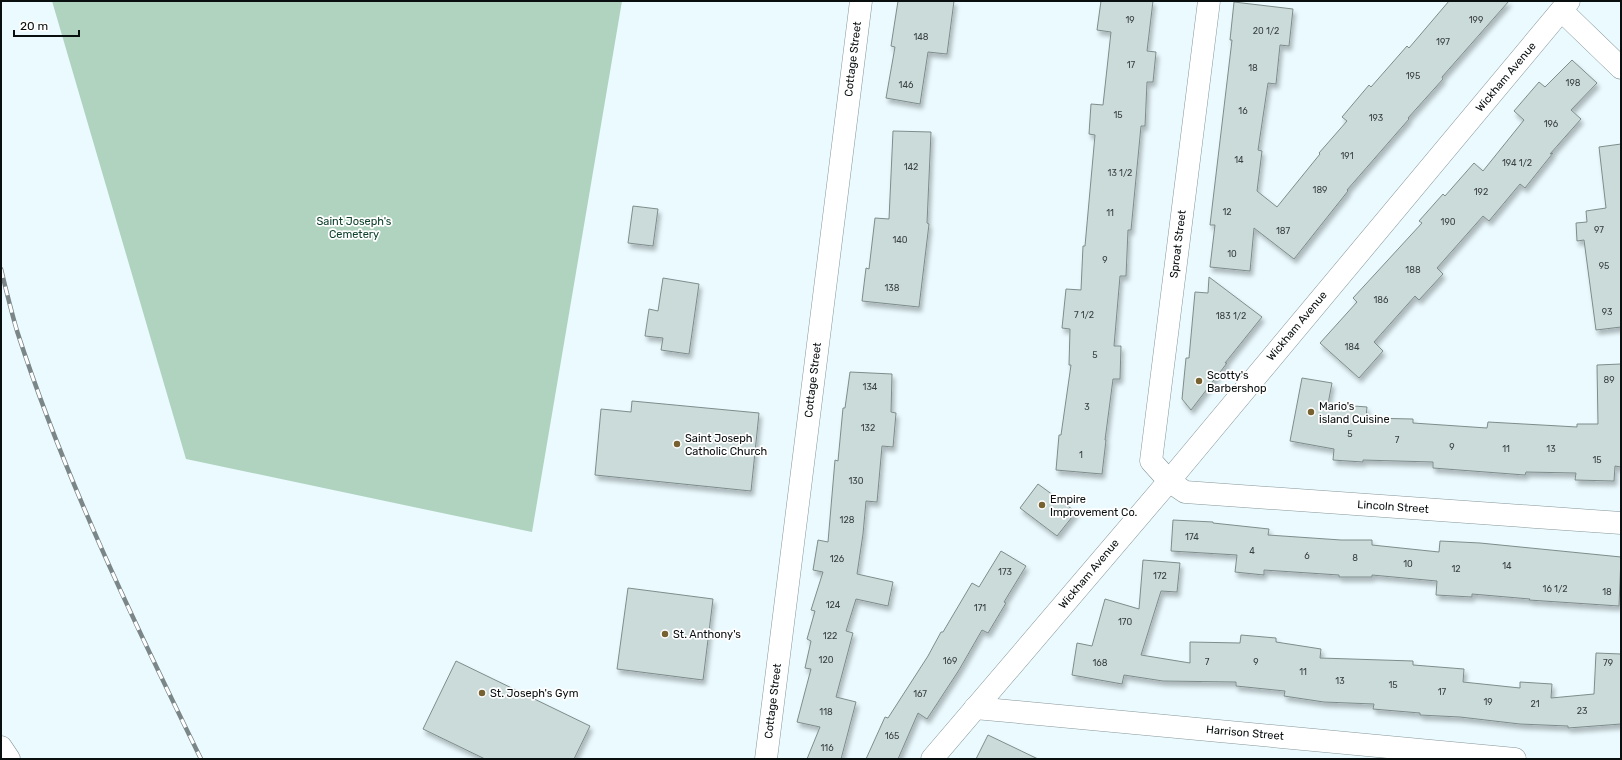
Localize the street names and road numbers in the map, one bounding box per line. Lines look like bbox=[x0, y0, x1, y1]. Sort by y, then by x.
street label: Cottage Street bbox=[842, 20, 864, 97]
street label: Wickham Avenue bbox=[1473, 40, 1539, 114]
street label: Sproat Street bbox=[1167, 208, 1189, 279]
street label: Wickham Avenue bbox=[1264, 289, 1330, 363]
street label: Cottage Street bbox=[802, 341, 824, 418]
street label: Lincoln Street bbox=[1357, 498, 1430, 516]
street label: Wickham Avenue bbox=[1056, 537, 1122, 611]
street label: Cottage Street bbox=[762, 662, 784, 739]
street label: Harrison Street bbox=[1206, 723, 1285, 743]

